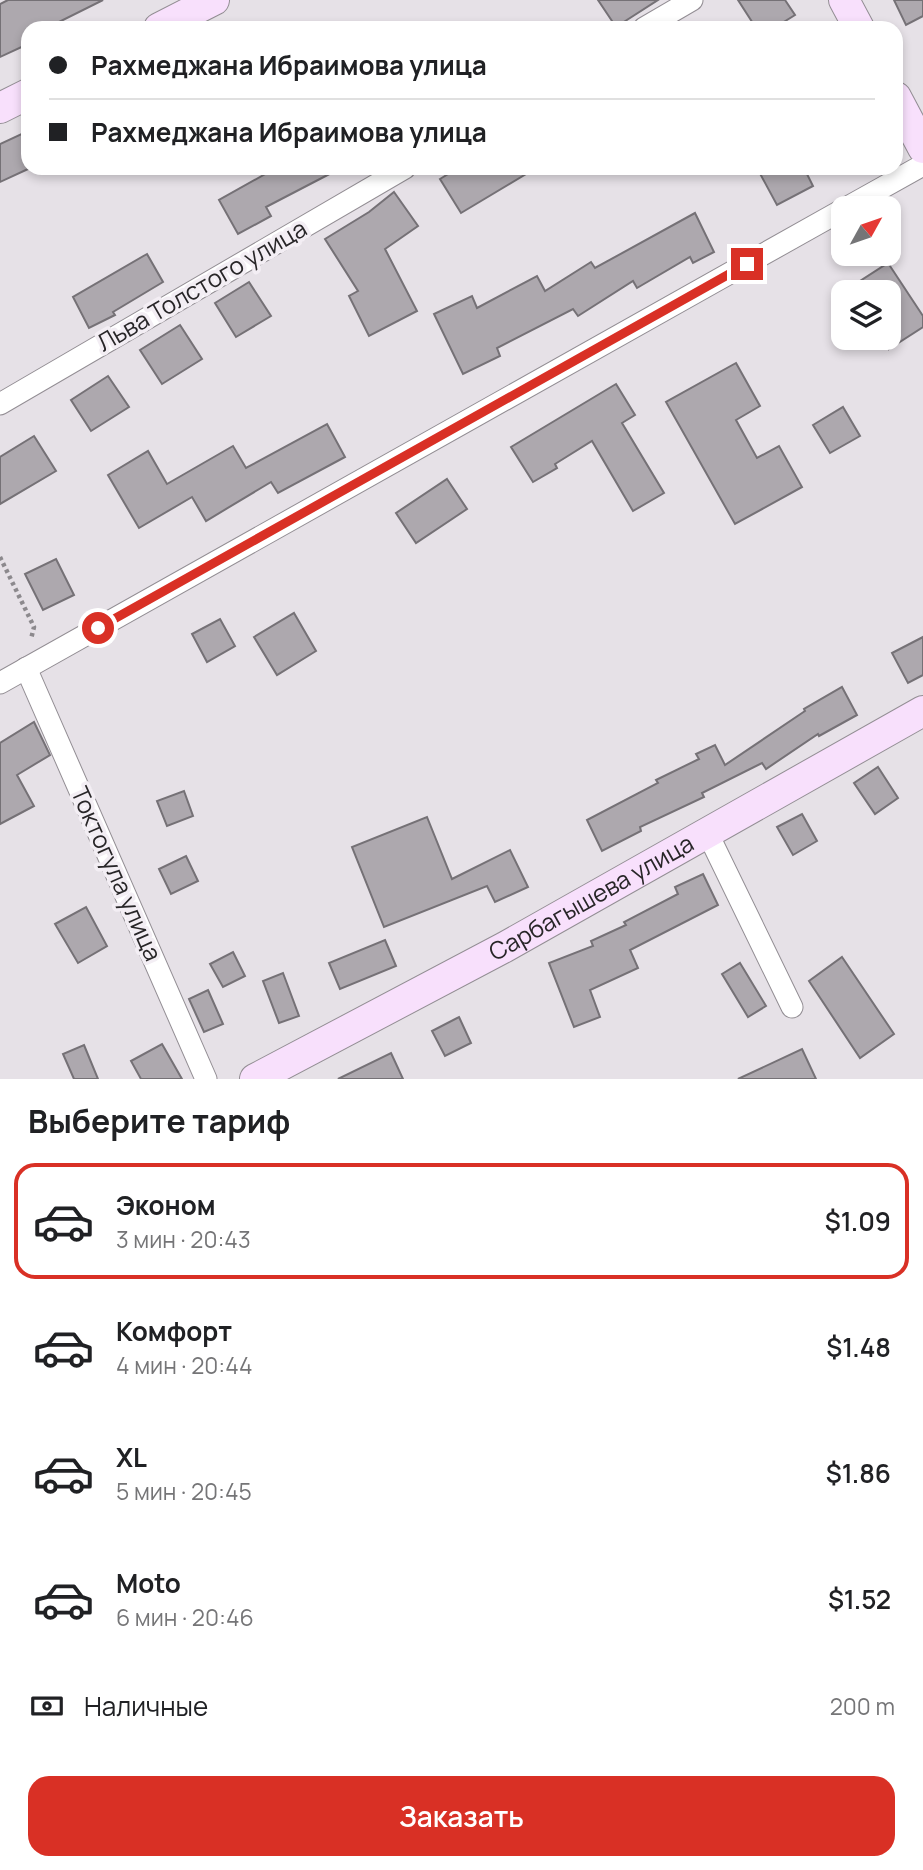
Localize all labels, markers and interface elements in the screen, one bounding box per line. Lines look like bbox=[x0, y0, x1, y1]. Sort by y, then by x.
text: Рахмеджана Ибраимова улица bbox=[91, 47, 487, 83]
text: Рахмеджана Ибраимова улица bbox=[91, 114, 487, 150]
north arrow bbox=[831, 196, 901, 266]
map controls bbox=[831, 196, 901, 350]
street label: Льва Толстого улица bbox=[90, 211, 312, 358]
route end bbox=[731, 248, 763, 280]
button: layers bbox=[831, 280, 901, 350]
route start bbox=[82, 612, 114, 644]
street label: Токтогула улица bbox=[64, 781, 171, 966]
street label: Сарбагышева улица bbox=[483, 826, 699, 968]
text: Выберите тариф bbox=[28, 1099, 290, 1143]
text: Эконом bbox=[116, 1187, 216, 1223]
icon: car bbox=[32, 1190, 95, 1253]
text: $1.09 bbox=[825, 1203, 891, 1239]
text: 3 мин · 20:43 bbox=[116, 1223, 251, 1255]
text: Комфорт bbox=[116, 1313, 232, 1349]
icon: car bbox=[32, 1316, 95, 1379]
text: $1.48 bbox=[826, 1329, 891, 1365]
text: 4 мин · 20:44 bbox=[116, 1349, 253, 1381]
text: XL bbox=[116, 1439, 147, 1475]
icon: car bbox=[32, 1442, 95, 1505]
text: $1.86 bbox=[826, 1455, 891, 1491]
text: 5 мин · 20:45 bbox=[116, 1475, 252, 1507]
text: Moto bbox=[116, 1565, 181, 1601]
icon: car bbox=[32, 1568, 95, 1631]
text: $1.52 bbox=[828, 1581, 891, 1617]
text: 6 мин · 20:46 bbox=[116, 1601, 254, 1633]
icon: cash bbox=[28, 1687, 66, 1725]
text: Наличные bbox=[84, 1688, 208, 1724]
text: 200 m bbox=[830, 1690, 895, 1722]
button: Заказать bbox=[28, 1776, 895, 1856]

